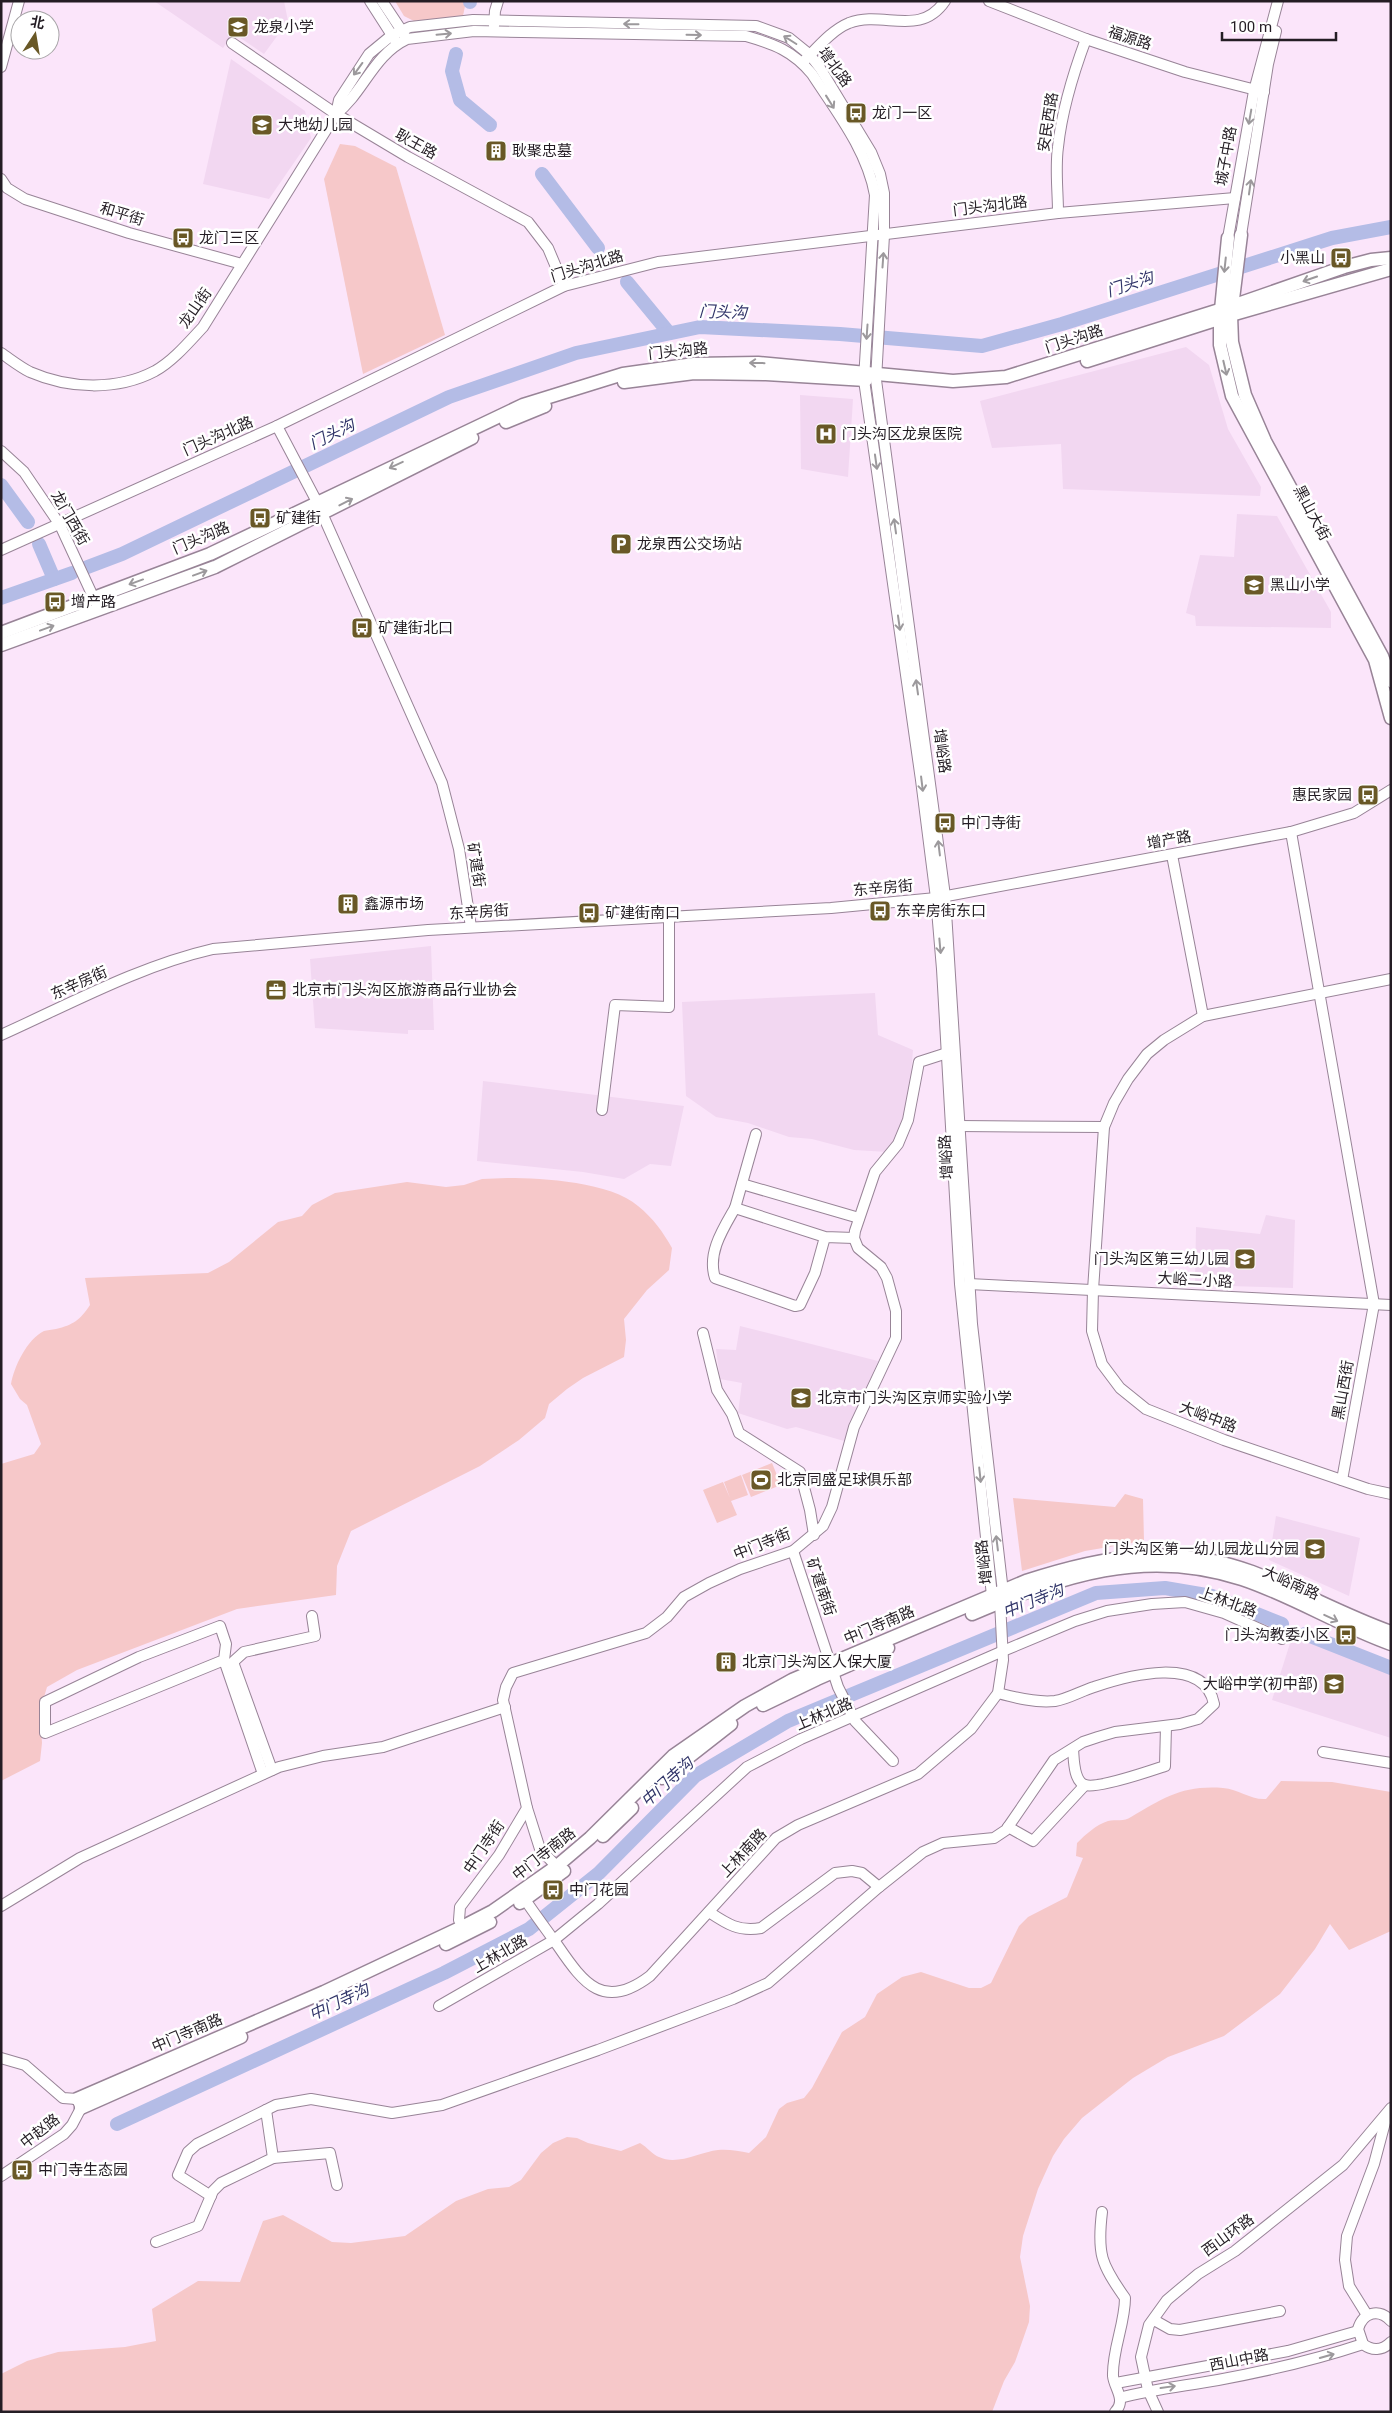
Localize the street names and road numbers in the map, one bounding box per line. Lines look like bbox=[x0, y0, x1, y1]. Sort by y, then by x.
street label: 福源路 bbox=[1106, 22, 1154, 54]
street label: 增北路 bbox=[814, 44, 856, 90]
street label: 安民西路 bbox=[1034, 91, 1062, 153]
street label: 耿王路 bbox=[392, 125, 440, 163]
street label: 城子中路 bbox=[1212, 125, 1240, 187]
street label: 门头沟北路 bbox=[952, 192, 1028, 220]
street label: 和平街 bbox=[98, 199, 146, 229]
street label: 门头沟北路 bbox=[548, 246, 626, 286]
street label: 龙山街 bbox=[175, 284, 215, 332]
street label: 门头沟路 bbox=[1043, 321, 1105, 357]
street label: 门头沟路 bbox=[647, 339, 709, 363]
street label: 门头沟北路 bbox=[180, 413, 256, 459]
street label: 黑山大街 bbox=[1290, 482, 1334, 544]
street label: 龙门西街 bbox=[47, 488, 93, 548]
street label: 门头沟路 bbox=[170, 518, 232, 558]
street label: 增峪路 bbox=[930, 727, 954, 775]
street label: 增产路 bbox=[1145, 827, 1193, 853]
street label: 矿建街 bbox=[464, 841, 488, 889]
street label: 东辛房街 bbox=[852, 876, 914, 900]
street label: 东辛房街 bbox=[448, 901, 510, 923]
street label: 东辛房街 bbox=[48, 963, 110, 1003]
street label: 增峪路 bbox=[936, 1134, 956, 1180]
street label: 大峪二小路 bbox=[1157, 1269, 1233, 1291]
street label: 黑山西街 bbox=[1329, 1359, 1357, 1421]
street label: 大峪中路 bbox=[1177, 1398, 1239, 1436]
street label: 中门寺街 bbox=[731, 1524, 793, 1564]
street label: 增峪路 bbox=[972, 1539, 996, 1585]
street label: 矿建南街 bbox=[803, 1556, 839, 1618]
street label: 大峪南路 bbox=[1260, 1563, 1322, 1603]
street label: 上林北路 bbox=[1197, 1583, 1259, 1621]
street label: 中门寺南路 bbox=[841, 1602, 917, 1648]
street label: 上林北路 bbox=[793, 1694, 855, 1734]
street label: 中门寺街 bbox=[460, 1817, 508, 1877]
street label: 中门寺南路 bbox=[509, 1824, 579, 1884]
street label: 上林南路 bbox=[716, 1825, 770, 1881]
street label: 上林北路 bbox=[470, 1931, 530, 1977]
street label: 中门寺南路 bbox=[149, 2010, 225, 2056]
street label: 中赵路 bbox=[17, 2110, 63, 2152]
street label: 西山环路 bbox=[1198, 2210, 1258, 2260]
street label: 西山中路 bbox=[1208, 2345, 1270, 2375]

